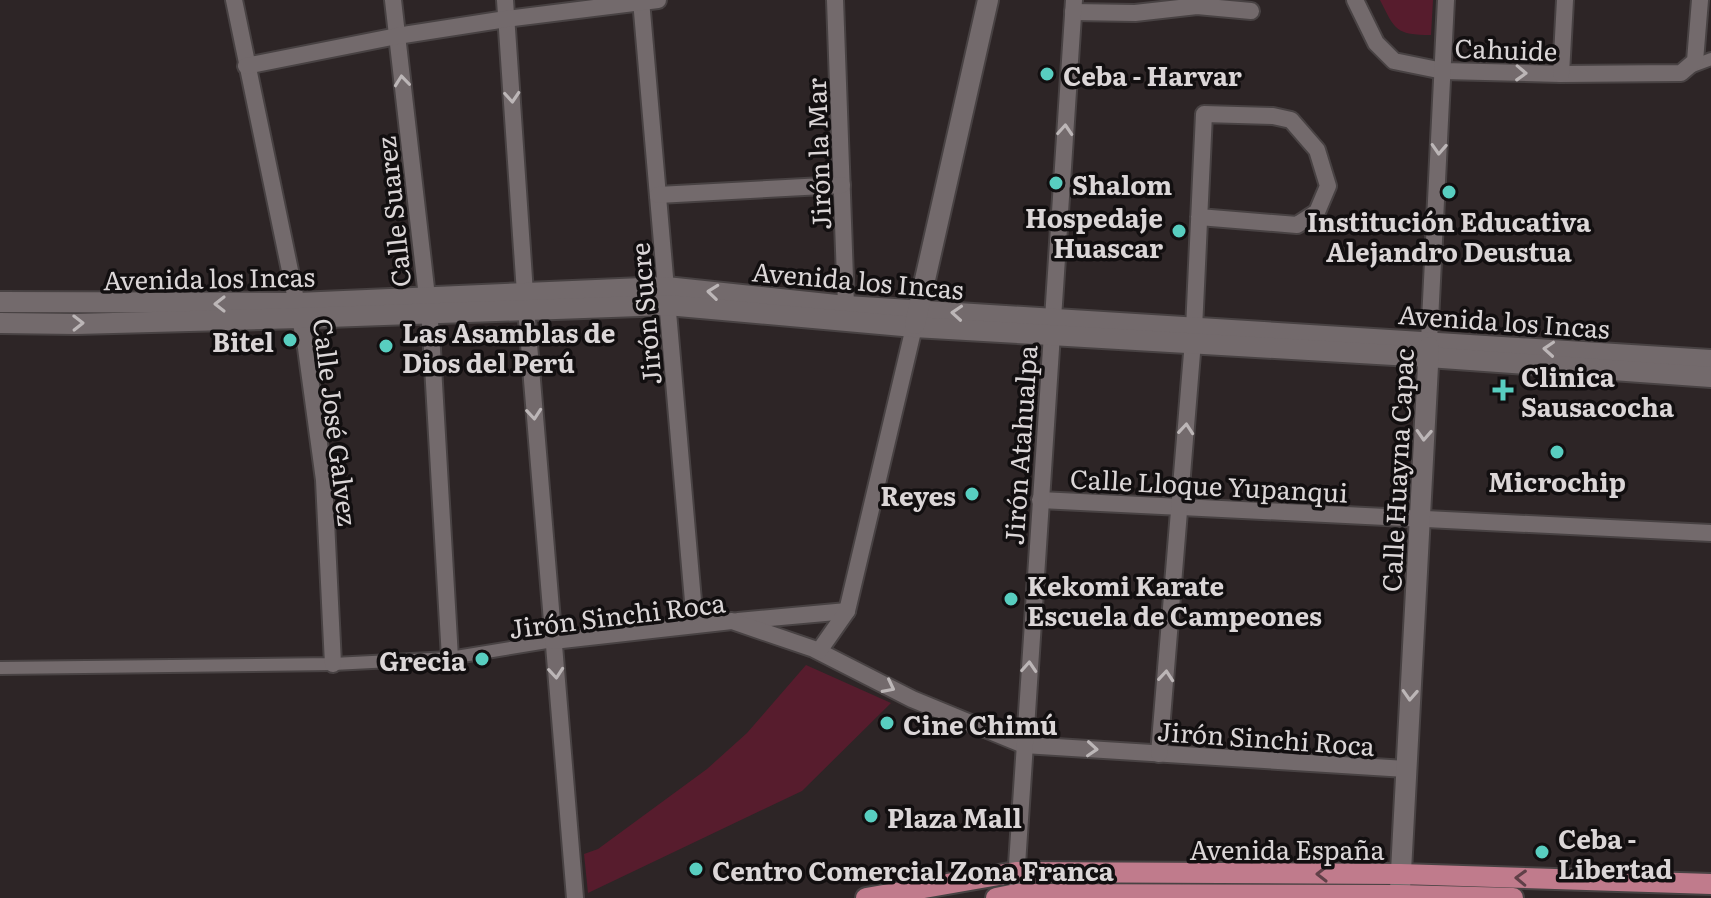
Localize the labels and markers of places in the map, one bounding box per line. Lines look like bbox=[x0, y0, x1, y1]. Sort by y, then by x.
place label: Ceba - Harvar bbox=[1063, 55, 1242, 94]
marker: Ceba - Harvar bbox=[1038, 65, 1056, 83]
place label: Shalom bbox=[1072, 164, 1172, 203]
marker: Shalom bbox=[1047, 174, 1065, 192]
marker: Institución Educativa Alejandro Deustua bbox=[1440, 183, 1458, 201]
place label: Hospedaje Huascar bbox=[1025, 197, 1163, 266]
place label: Institución Educativa Alejandro Deustua bbox=[1307, 201, 1591, 270]
marker: Hospedaje Huascar bbox=[1170, 222, 1188, 240]
place label: Las Asamblas de Dios del Perú bbox=[402, 312, 615, 381]
place label: Bitel bbox=[212, 321, 274, 360]
marker: Bitel bbox=[281, 331, 299, 349]
marker: Las Asamblas de Dios del Perú bbox=[377, 337, 395, 355]
place label: Clinica Sausacocha bbox=[1521, 356, 1674, 425]
marker: Clinica Sausacocha bbox=[1492, 379, 1514, 401]
marker: Microchip bbox=[1548, 443, 1566, 461]
place label: Microchip bbox=[1488, 461, 1626, 500]
place label: Reyes bbox=[880, 475, 956, 514]
marker: Reyes bbox=[963, 485, 981, 503]
place label: Kekomi Karate Escuela de Campeones bbox=[1027, 565, 1322, 634]
marker: Kekomi Karate Escuela de Campeones bbox=[1002, 590, 1020, 608]
place label: Grecia bbox=[379, 640, 466, 679]
marker: Grecia bbox=[473, 650, 491, 668]
place label: Cine Chimú bbox=[903, 704, 1058, 743]
marker: Cine Chimú bbox=[878, 714, 896, 732]
place label: Plaza Mall bbox=[887, 797, 1022, 836]
marker: Plaza Mall bbox=[862, 807, 880, 825]
place label: Ceba - Libertad bbox=[1558, 818, 1673, 887]
marker: Ceba - Libertad bbox=[1533, 843, 1551, 861]
place label: Centro Comercial Zona Franca bbox=[712, 850, 1114, 889]
marker: Centro Comercial Zona Franca bbox=[687, 860, 705, 878]

